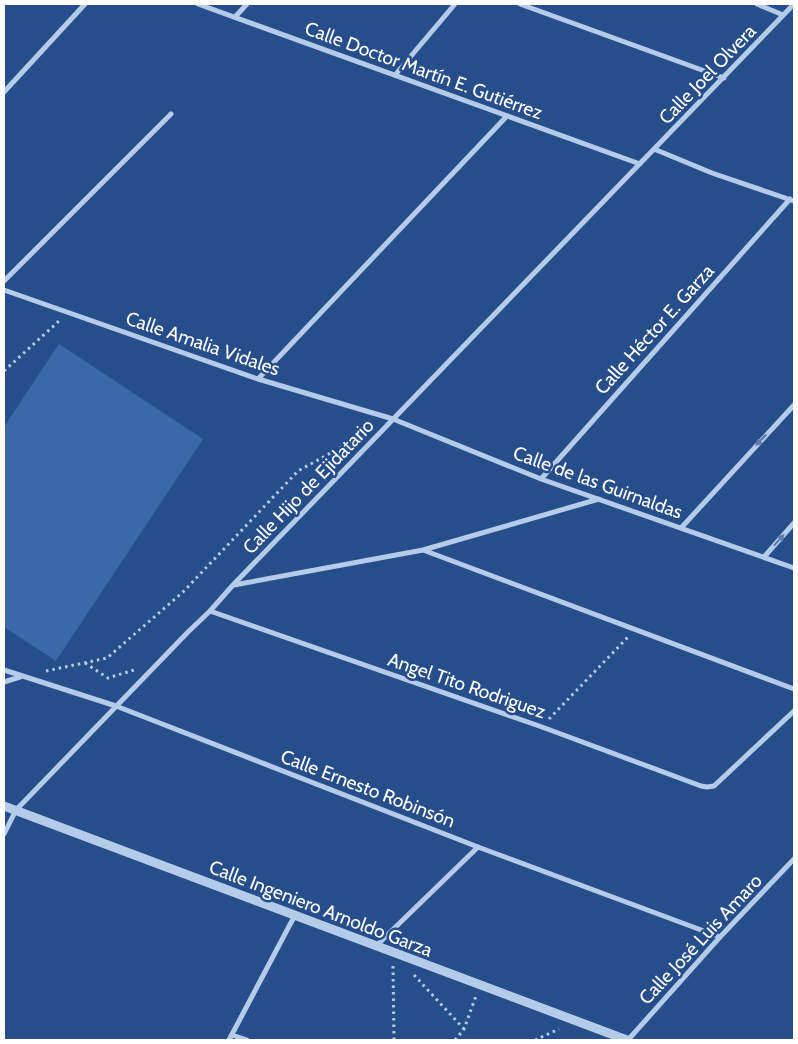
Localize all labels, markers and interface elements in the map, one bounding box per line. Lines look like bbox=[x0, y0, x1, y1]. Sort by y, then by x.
street label: Calle Doctor Martín E. Gutiérrez bbox=[302, 17, 546, 124]
street label: Calle Joel Olvera bbox=[654, 20, 761, 129]
street label: Calle Héctor E. Garza bbox=[590, 260, 719, 399]
street label: Calle Amalia Vidales bbox=[123, 306, 283, 381]
street label: Calle Hijo de Ejidatario bbox=[238, 414, 379, 559]
one-way arrow bbox=[755, 434, 767, 446]
street label: Calle de las Guirnaldas bbox=[510, 441, 686, 524]
one-way arrow bbox=[773, 535, 785, 547]
street label: Angel Tito Rodriguez bbox=[385, 648, 549, 723]
street label: Calle Ernesto Robinsón bbox=[277, 745, 458, 832]
street label: Calle Ingeniero Arnoldo Garza bbox=[206, 855, 436, 962]
street label: Calle José Luis Amaro bbox=[634, 869, 767, 1009]

